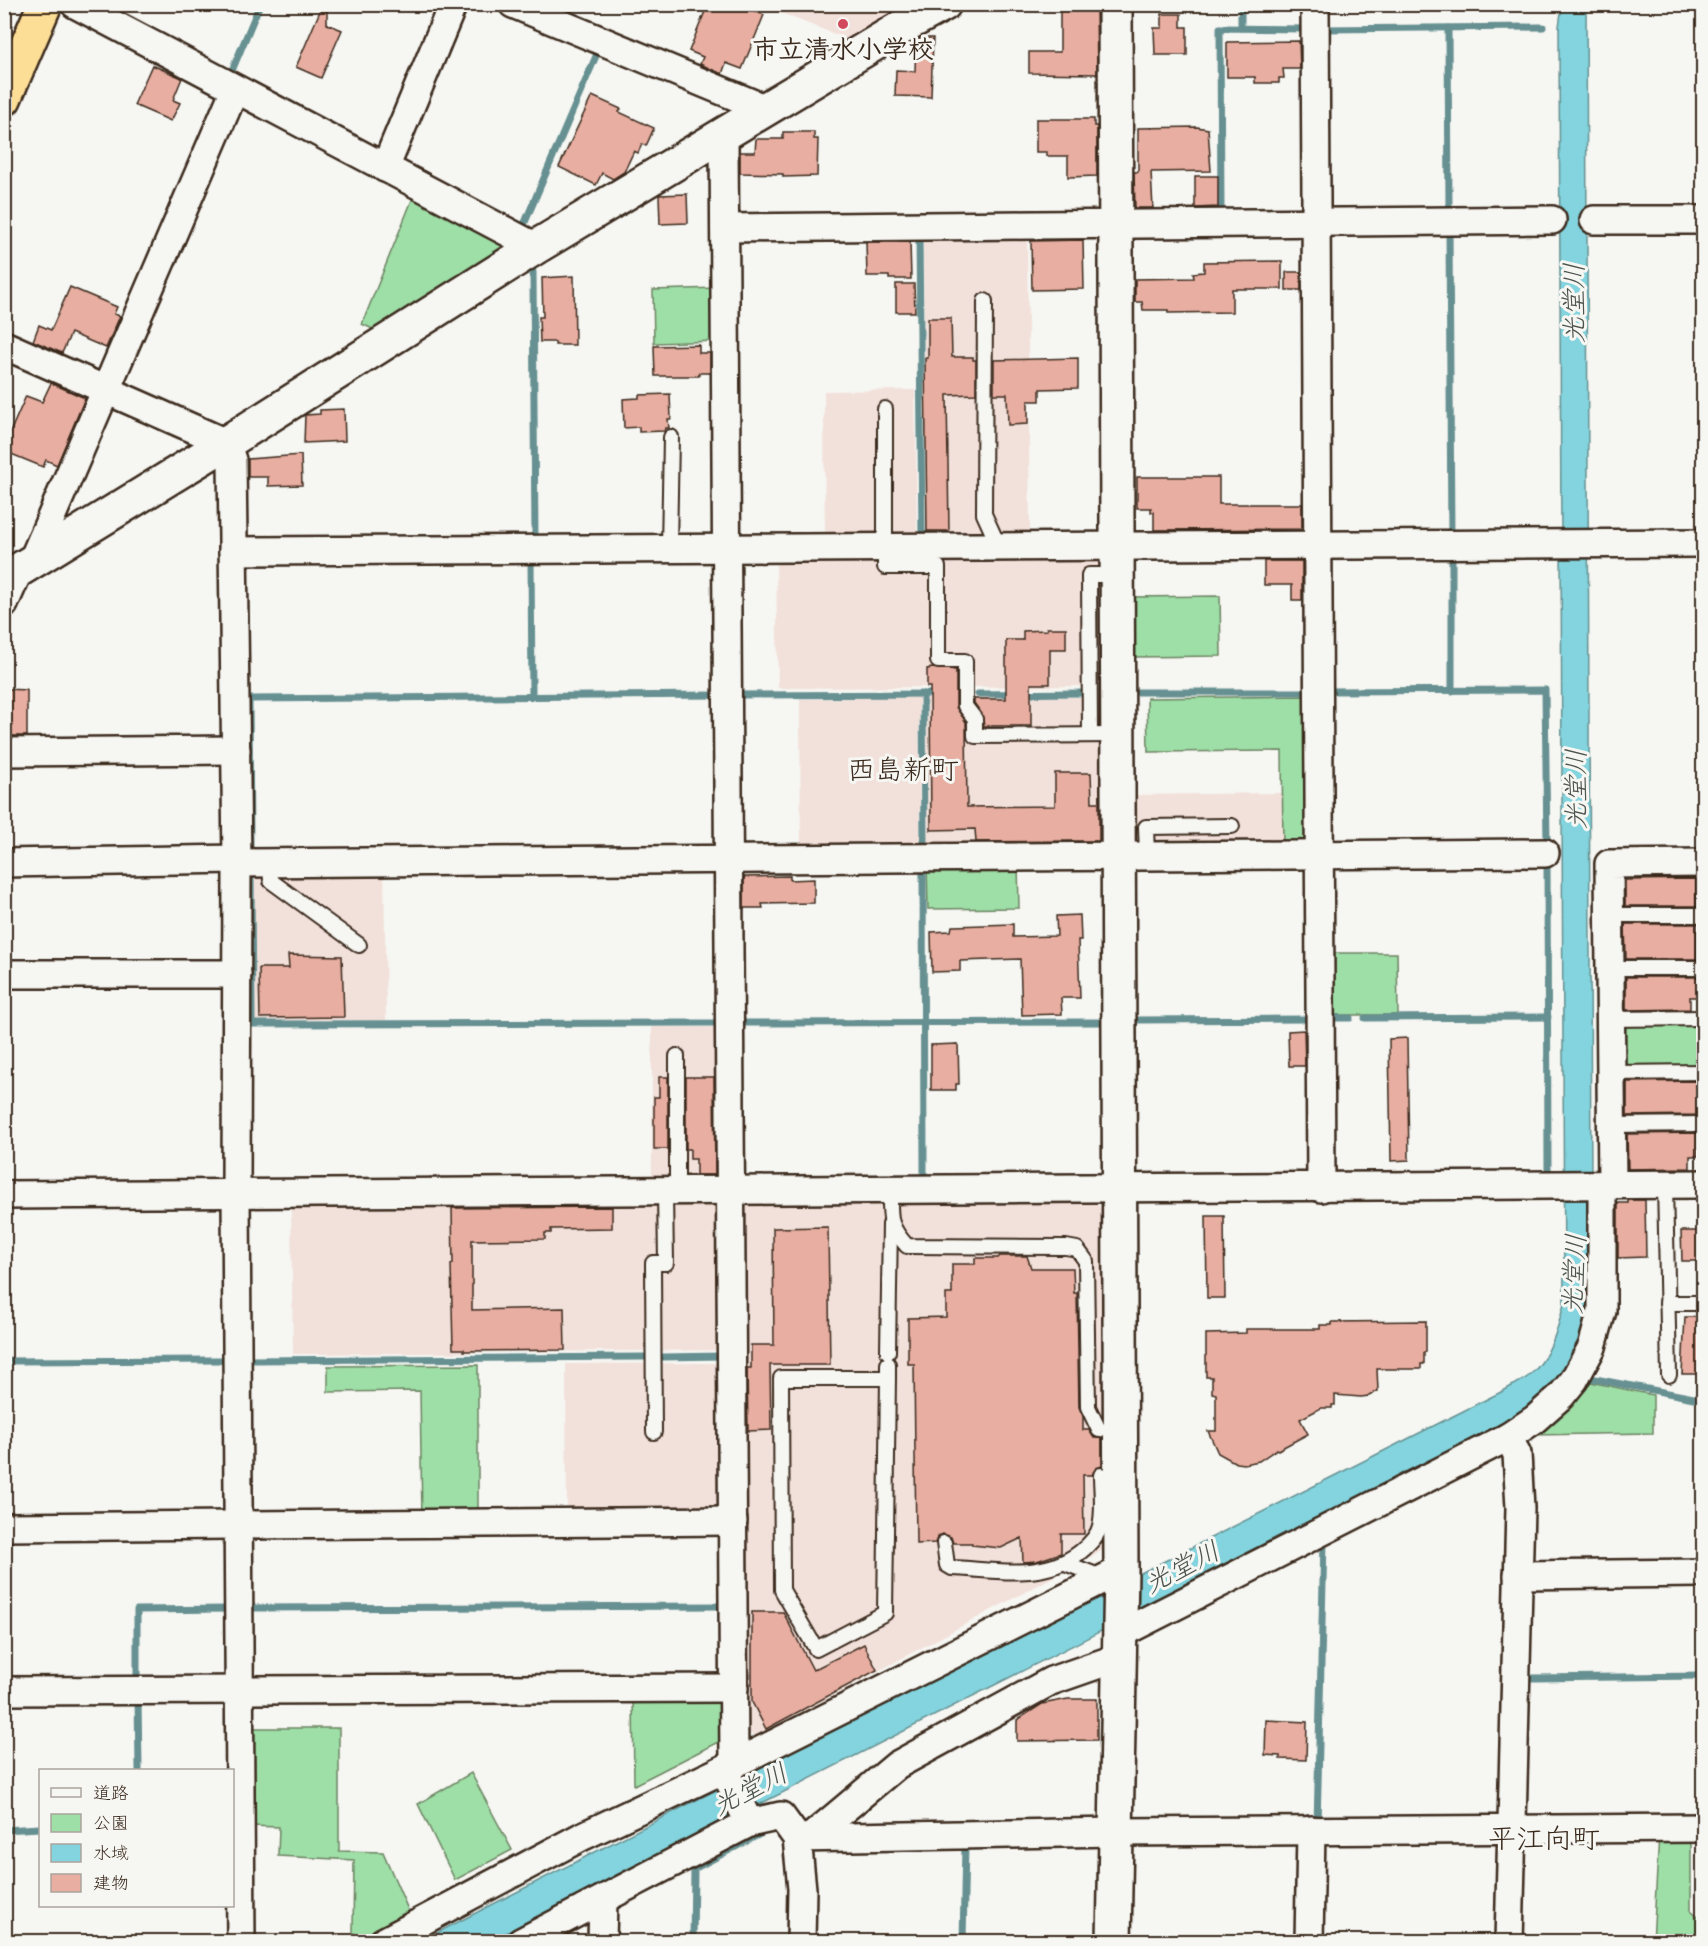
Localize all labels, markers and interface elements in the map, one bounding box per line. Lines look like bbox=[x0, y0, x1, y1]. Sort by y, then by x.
marker: 市立清水小学校 bbox=[836, 17, 850, 31]
place label: 市立清水小学校 bbox=[752, 33, 934, 71]
water label: 光堂川 bbox=[1557, 263, 1596, 344]
water label: 光堂川 bbox=[1559, 749, 1598, 830]
district label: 西島新町 bbox=[847, 752, 959, 793]
water label: 光堂川 bbox=[1555, 1233, 1598, 1316]
water label: 光堂川 bbox=[1138, 1533, 1228, 1605]
water label: 光堂川 bbox=[706, 1755, 796, 1827]
legend bbox=[39, 1769, 234, 1907]
text: 道路 bbox=[93, 1782, 129, 1808]
text: 公園 bbox=[93, 1812, 129, 1838]
district label: 平江向町 bbox=[1488, 1821, 1600, 1862]
text: 水域 bbox=[93, 1842, 129, 1868]
text: 建物 bbox=[93, 1872, 129, 1898]

